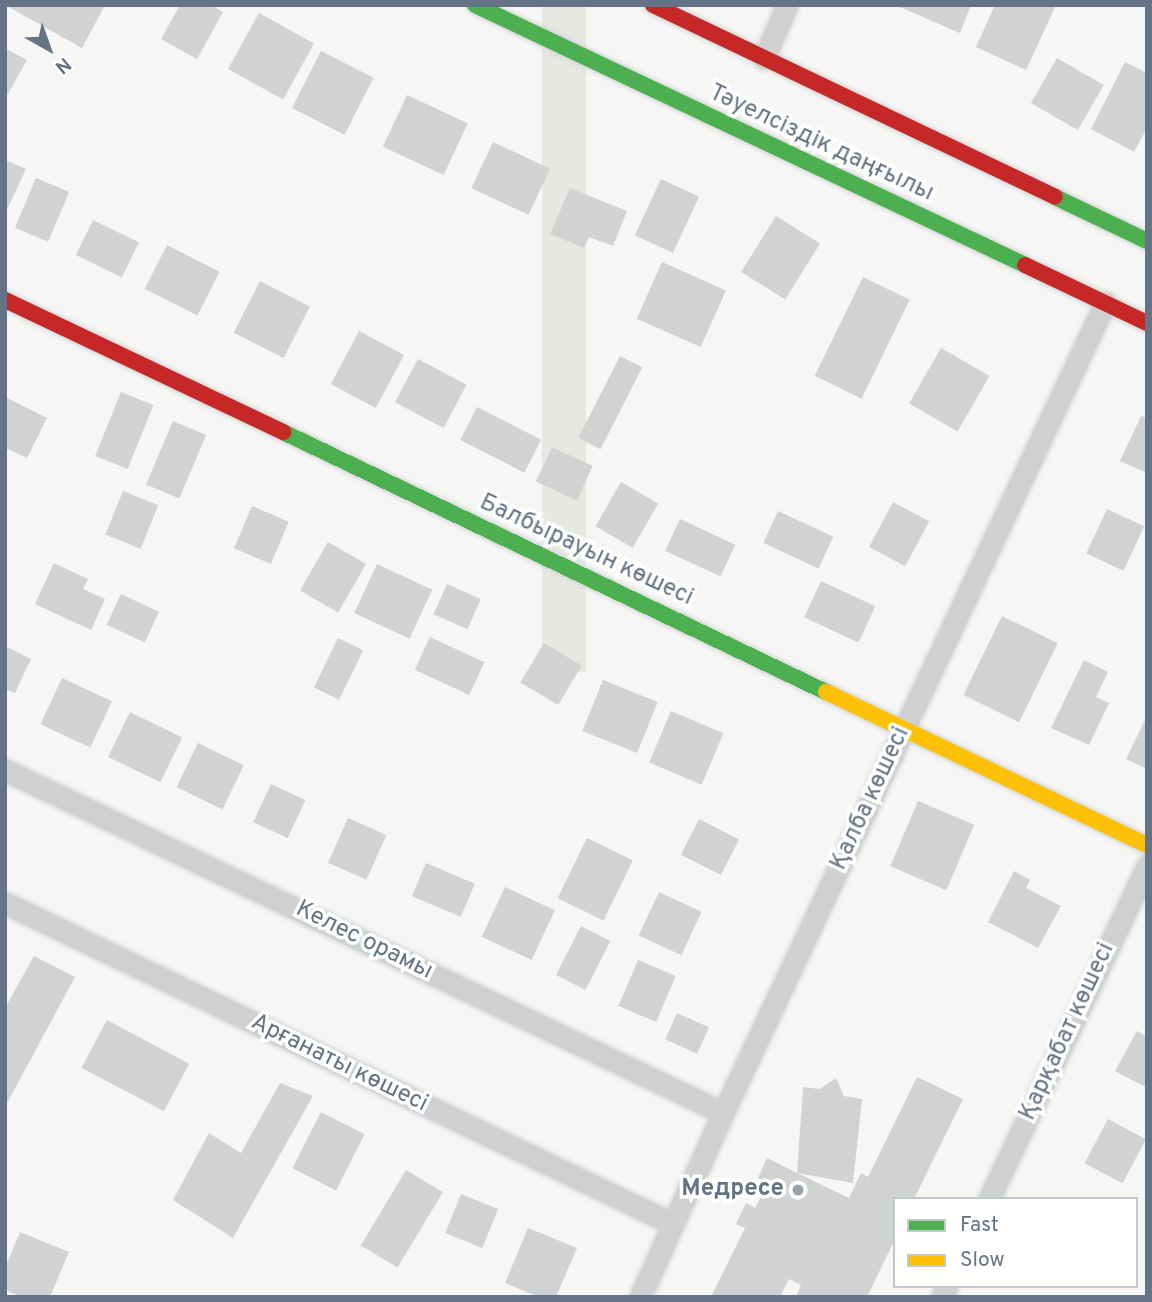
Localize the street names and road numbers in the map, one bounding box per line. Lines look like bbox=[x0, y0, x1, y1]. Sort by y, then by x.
street label: Тәуелсіздік даңғылы bbox=[704, 79, 938, 209]
street label: Балбырауын көшесі bbox=[475, 489, 697, 613]
street label: Қалба көшесі bbox=[825, 723, 917, 875]
street label: Келес орамы bbox=[291, 895, 437, 987]
street label: Қарқабат көшесі bbox=[1014, 939, 1122, 1125]
street label: Арғанаты көшесі bbox=[246, 1009, 432, 1119]

